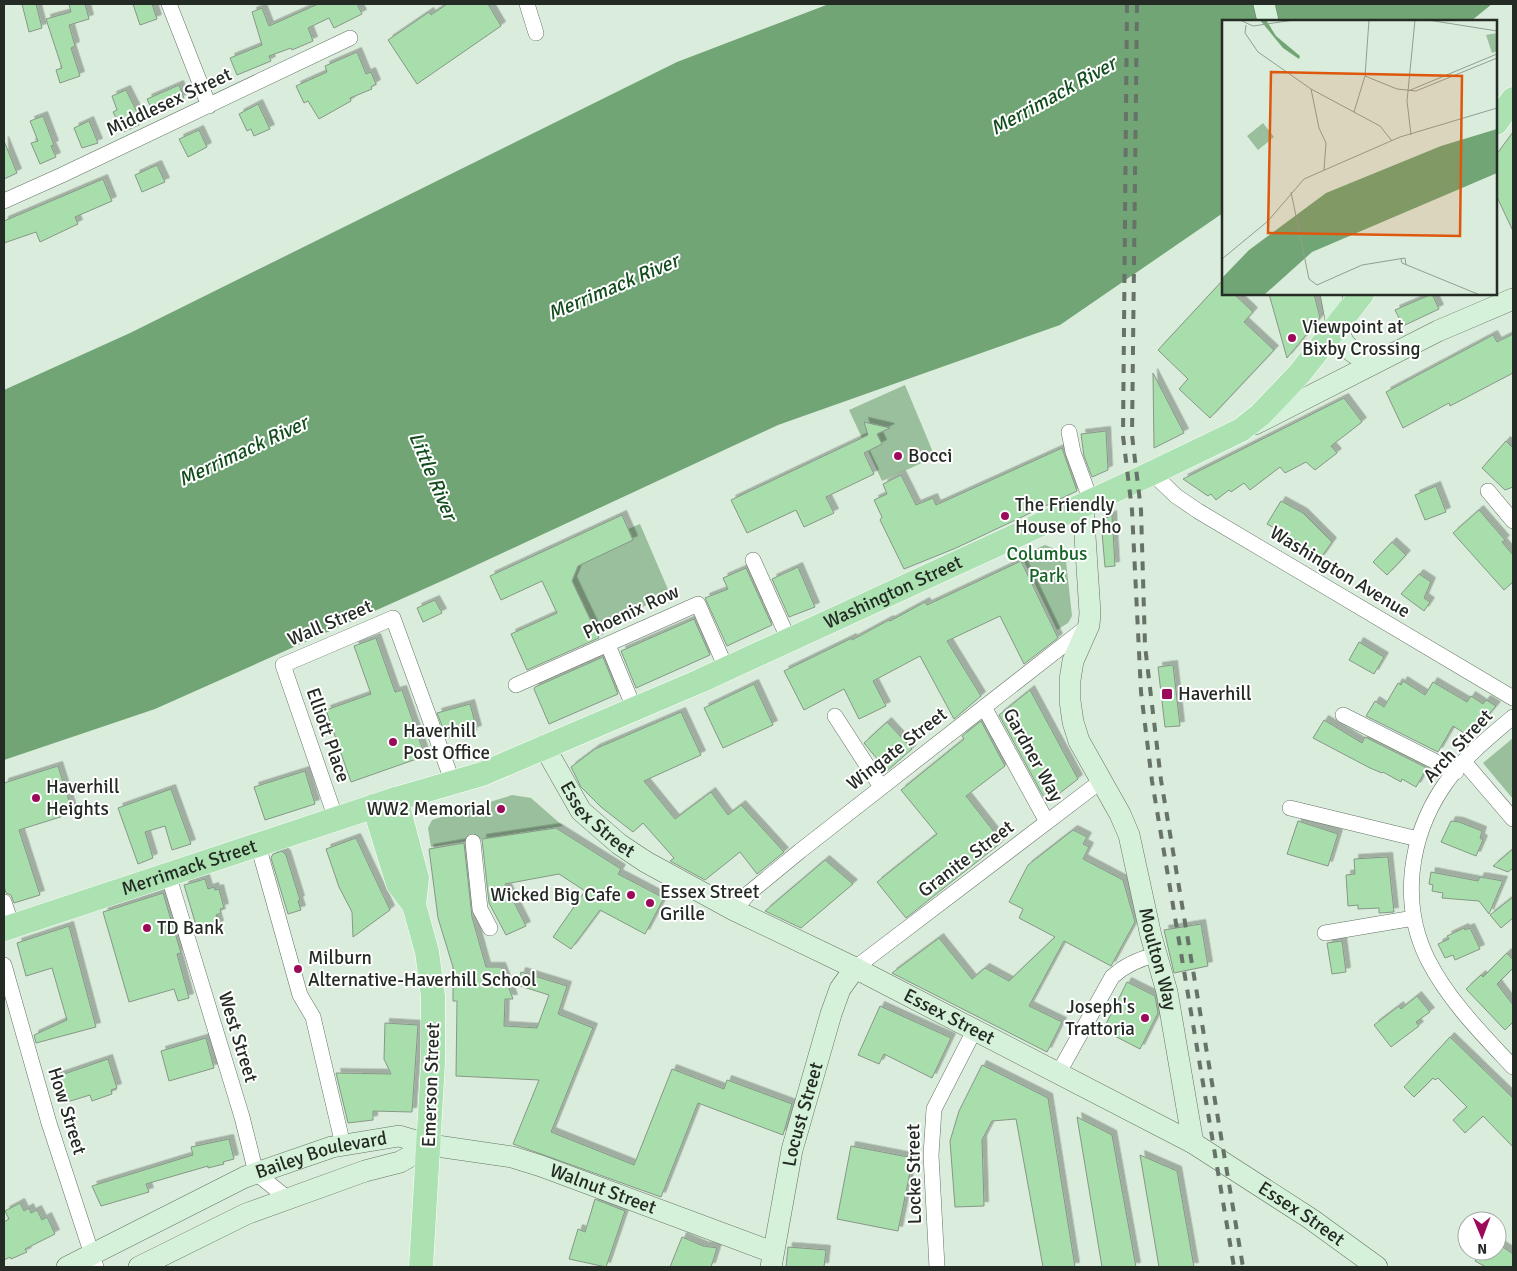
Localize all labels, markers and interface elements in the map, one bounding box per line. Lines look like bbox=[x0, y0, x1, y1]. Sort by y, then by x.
inset map bbox=[1222, 20, 1497, 295]
water label: Merrimack River bbox=[986, 50, 1123, 141]
street label: Middlesex Street bbox=[102, 62, 236, 142]
water label: Merrimack River bbox=[544, 247, 685, 326]
place label: Viewpoint at Bixby Crossing bbox=[1302, 315, 1421, 361]
marker: Viewpoint at Bixby Crossing bbox=[1286, 332, 1298, 344]
water label: Merrimack River bbox=[174, 409, 314, 492]
water label: Little River bbox=[403, 428, 464, 526]
place label: Bocci bbox=[908, 444, 953, 468]
marker: Bocci bbox=[892, 450, 904, 462]
place label: The Friendly House of Pho bbox=[1015, 493, 1122, 539]
marker: The Friendly House of Pho bbox=[999, 510, 1011, 522]
street label: Washington Avenue bbox=[1265, 521, 1415, 623]
park label: Columbus Park bbox=[1007, 542, 1087, 588]
street label: Washington Street bbox=[820, 550, 966, 634]
street label: Phoenix Row bbox=[579, 579, 683, 645]
street label: Wall Street bbox=[284, 594, 376, 652]
place label: Haverhill bbox=[1178, 682, 1252, 706]
street label: Elliott Place bbox=[301, 685, 355, 785]
marker: Haverhill bbox=[1160, 687, 1174, 701]
street label: Wingate Street bbox=[842, 702, 952, 796]
street label: Gardner Way bbox=[997, 704, 1069, 806]
street label: Arch Street bbox=[1418, 704, 1498, 788]
place label: Haverhill Post Office bbox=[403, 719, 490, 765]
marker: Haverhill Post Office bbox=[387, 736, 399, 748]
place label: Haverhill Heights bbox=[46, 775, 120, 821]
street label: Essex Street bbox=[554, 777, 640, 863]
marker: Haverhill Heights bbox=[30, 792, 42, 804]
place label: WW2 Memorial bbox=[367, 797, 491, 821]
marker: WW2 Memorial bbox=[495, 803, 507, 815]
street label: Granite Street bbox=[913, 815, 1019, 903]
street label: Merrimack Street bbox=[118, 834, 260, 901]
place label: Essex Street Grille bbox=[660, 880, 760, 926]
place label: Wicked Big Cafe bbox=[490, 883, 621, 907]
marker: Wicked Big Cafe bbox=[625, 889, 637, 901]
marker: Essex Street Grille bbox=[644, 897, 656, 909]
street label: Moulton Way bbox=[1133, 905, 1182, 1012]
place label: TD Bank bbox=[157, 916, 224, 940]
marker: TD Bank bbox=[141, 922, 153, 934]
place label: Milburn Alternative-Haverhill School bbox=[308, 946, 537, 992]
marker: Milburn Alternative-Haverhill School bbox=[292, 963, 304, 975]
street label: Essex Street bbox=[899, 983, 999, 1050]
street label: West Street bbox=[213, 989, 263, 1086]
place label: Joseph's Trattoria bbox=[1065, 995, 1135, 1041]
marker: Joseph's Trattoria bbox=[1139, 1012, 1151, 1024]
street label: Emerson Street bbox=[417, 1022, 445, 1148]
street label: Locust Street bbox=[777, 1059, 829, 1168]
street label: How Street bbox=[42, 1064, 92, 1158]
street label: Locke Street bbox=[901, 1123, 927, 1225]
street label: Bailey Boulevard bbox=[252, 1126, 389, 1185]
street label: Walnut Street bbox=[546, 1158, 660, 1220]
street label: Essex Street bbox=[1253, 1176, 1350, 1252]
north arrow bbox=[1457, 1211, 1507, 1261]
text: N bbox=[1477, 1240, 1487, 1257]

